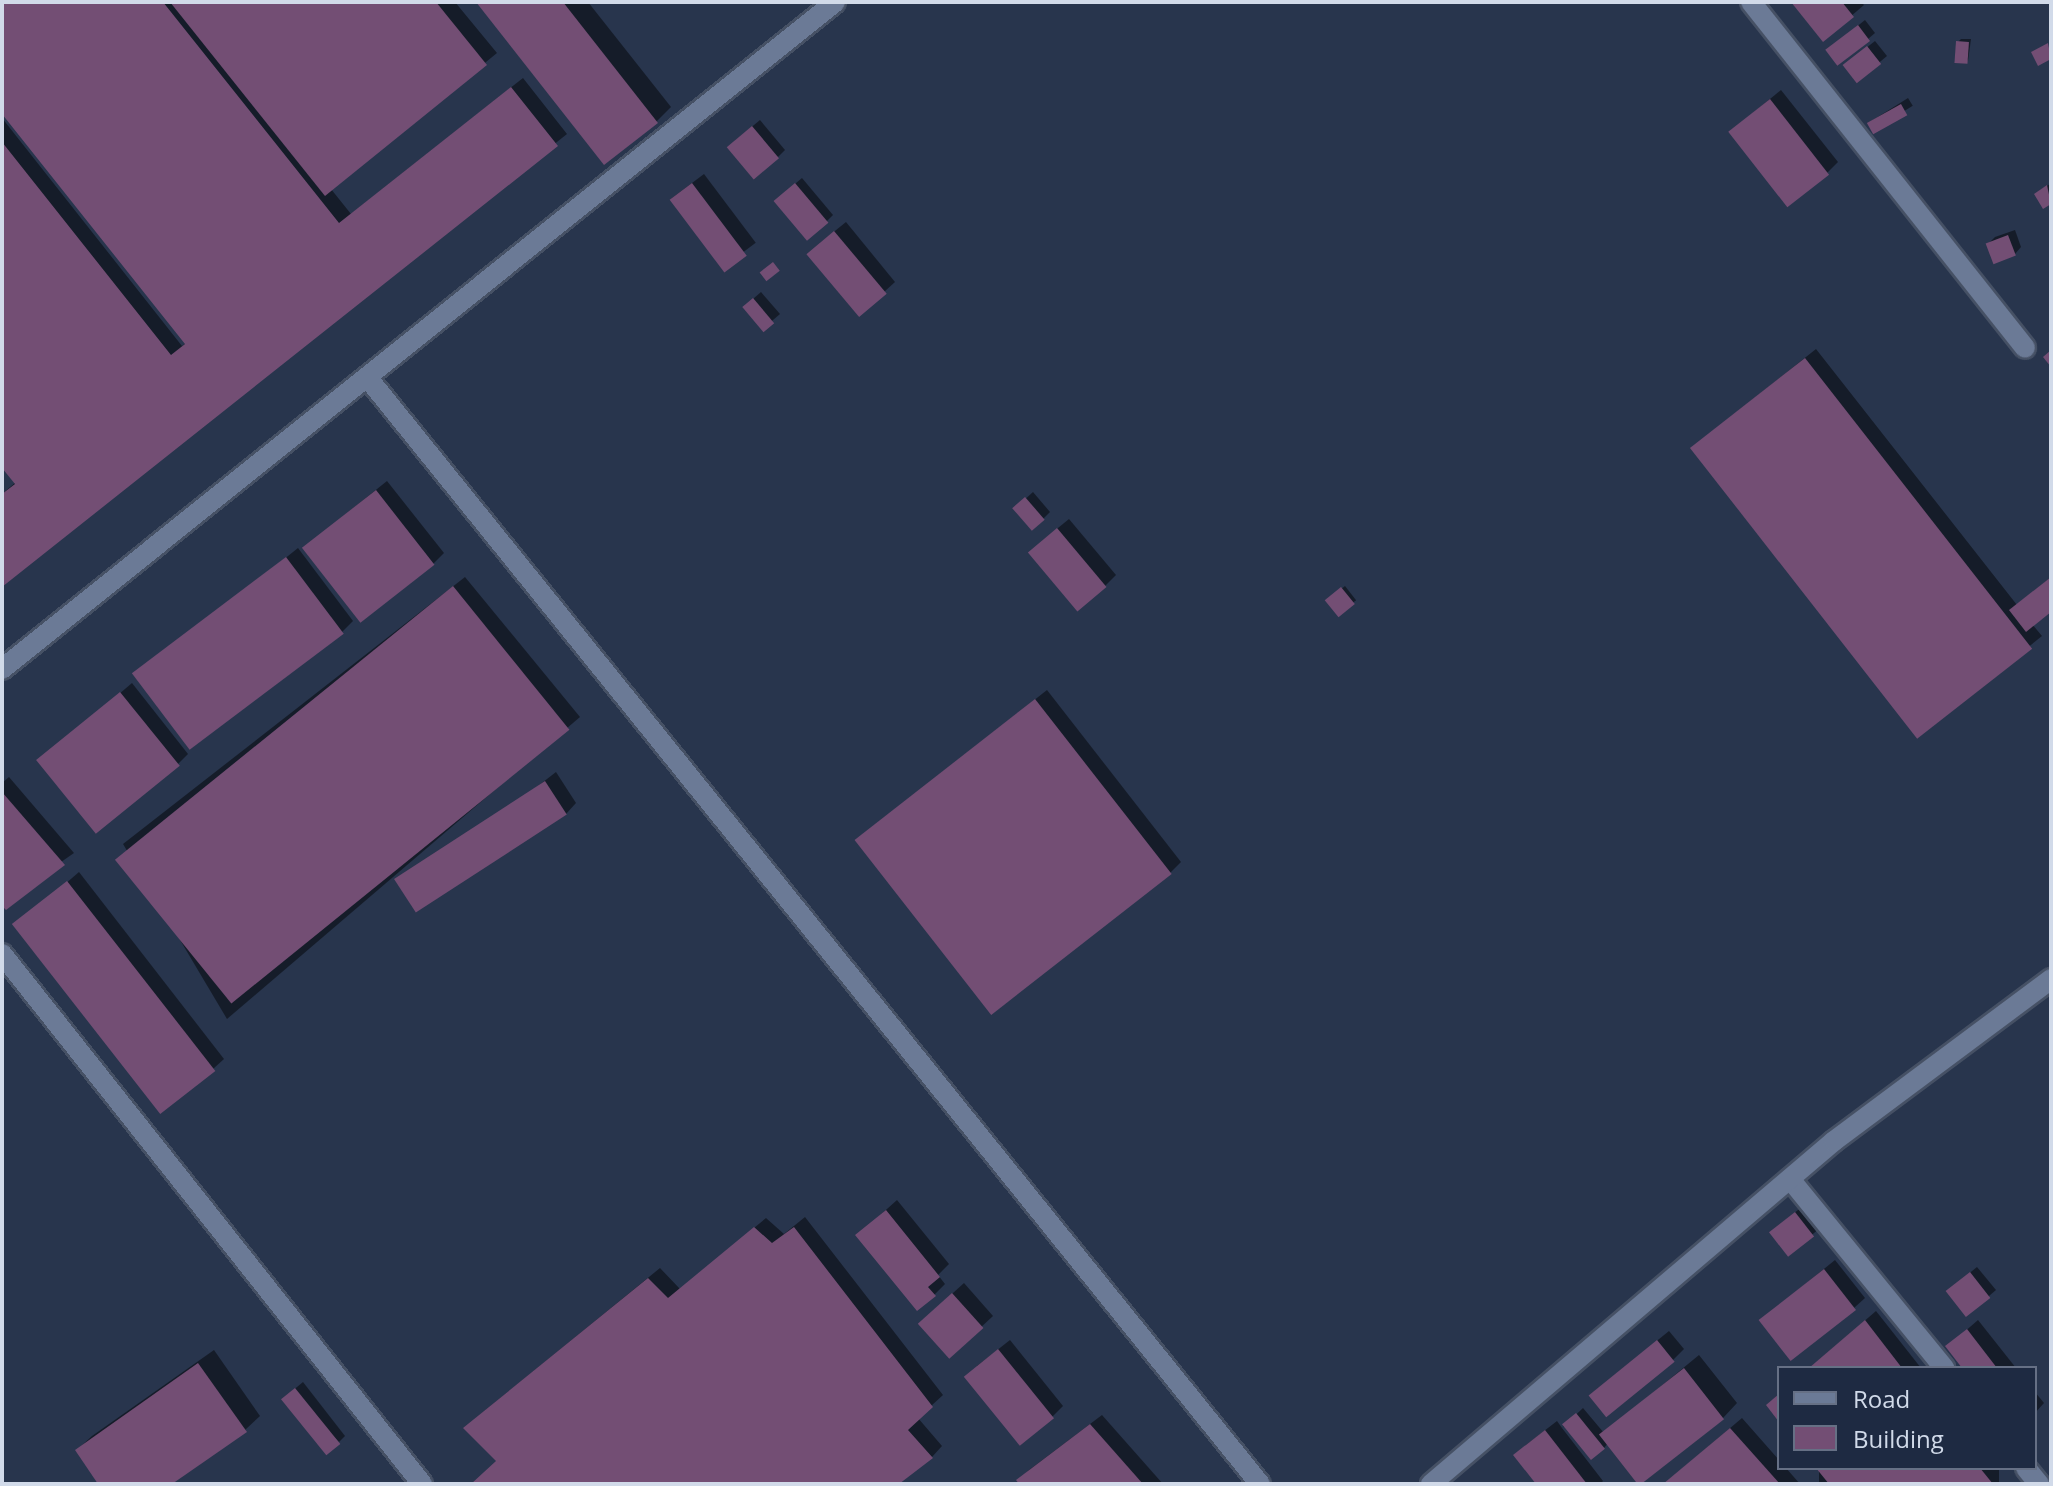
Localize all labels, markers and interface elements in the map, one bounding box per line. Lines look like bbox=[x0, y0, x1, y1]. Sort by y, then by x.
legend bbox=[1777, 1366, 2037, 1470]
text: Road bbox=[1853, 1382, 1910, 1415]
text: Building bbox=[1853, 1422, 1944, 1455]

